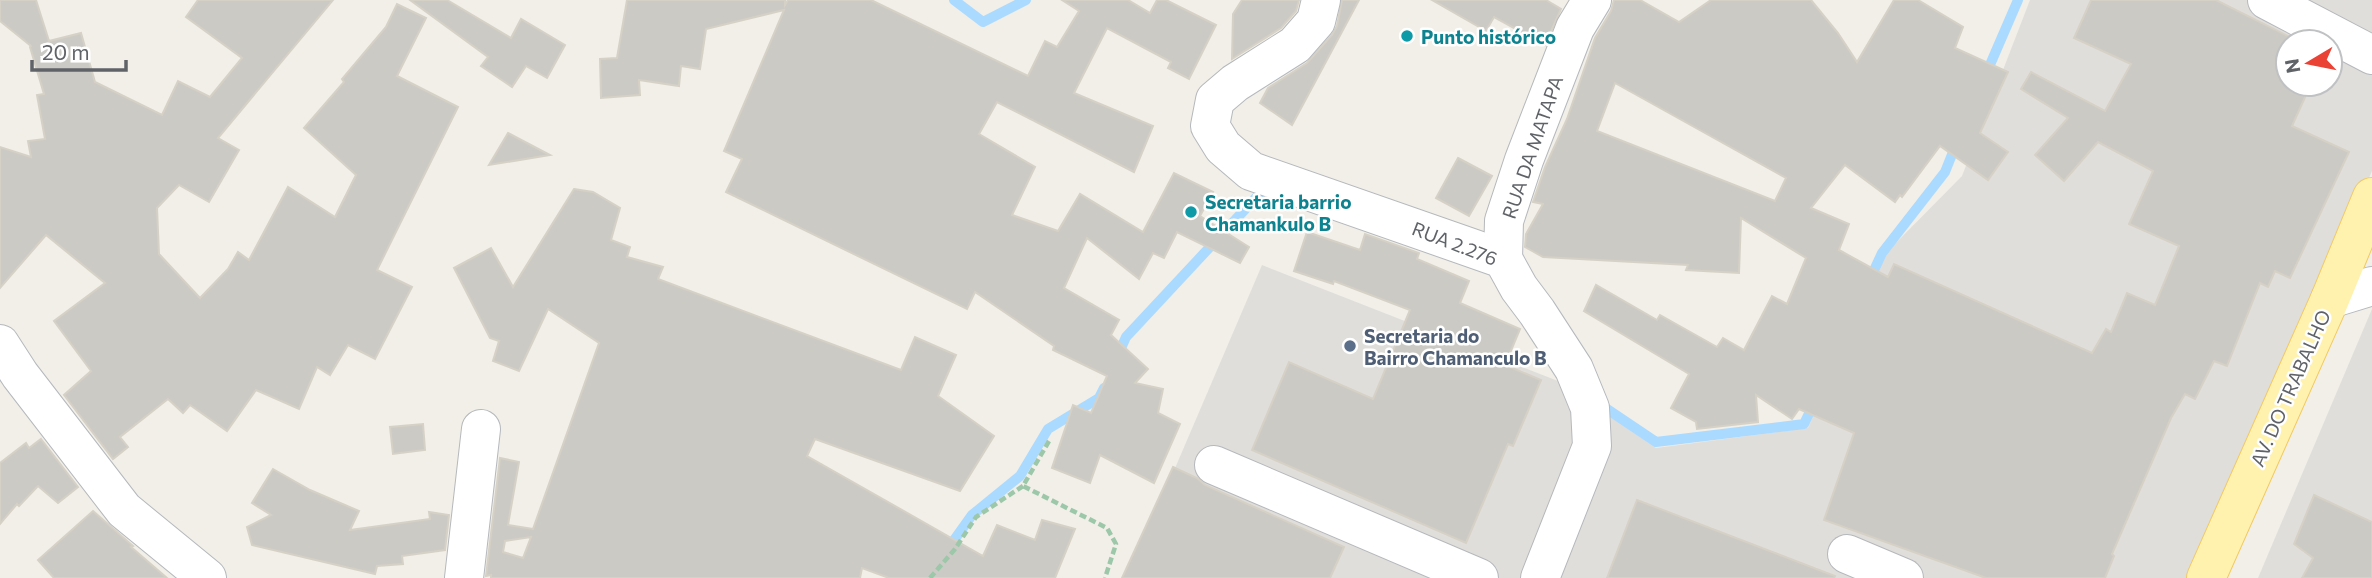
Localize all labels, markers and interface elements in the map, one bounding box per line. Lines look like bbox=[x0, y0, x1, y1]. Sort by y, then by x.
place label: Punto histórico bbox=[1421, 25, 1556, 48]
scale bar bbox=[32, 28, 126, 72]
marker: Punto histórico bbox=[1399, 28, 1415, 44]
north arrow bbox=[2274, 28, 2344, 98]
text: 20 m bbox=[42, 39, 90, 64]
text: N bbox=[2279, 57, 2304, 75]
street label: RUA DA MATAPA bbox=[1497, 72, 1567, 222]
place label: Secretaria barrio Chamankulo B bbox=[1205, 190, 1352, 235]
marker: Secretaria barrio Chamankulo B bbox=[1183, 204, 1199, 220]
street label: RUA 2.276 bbox=[1409, 216, 1501, 270]
street label: AV. DO TRABALHO bbox=[2245, 306, 2335, 470]
place label: Secretaria do Bairro Chamanculo B bbox=[1364, 324, 1547, 369]
marker: Secretaria do Bairro Chamanculo B bbox=[1342, 338, 1358, 354]

